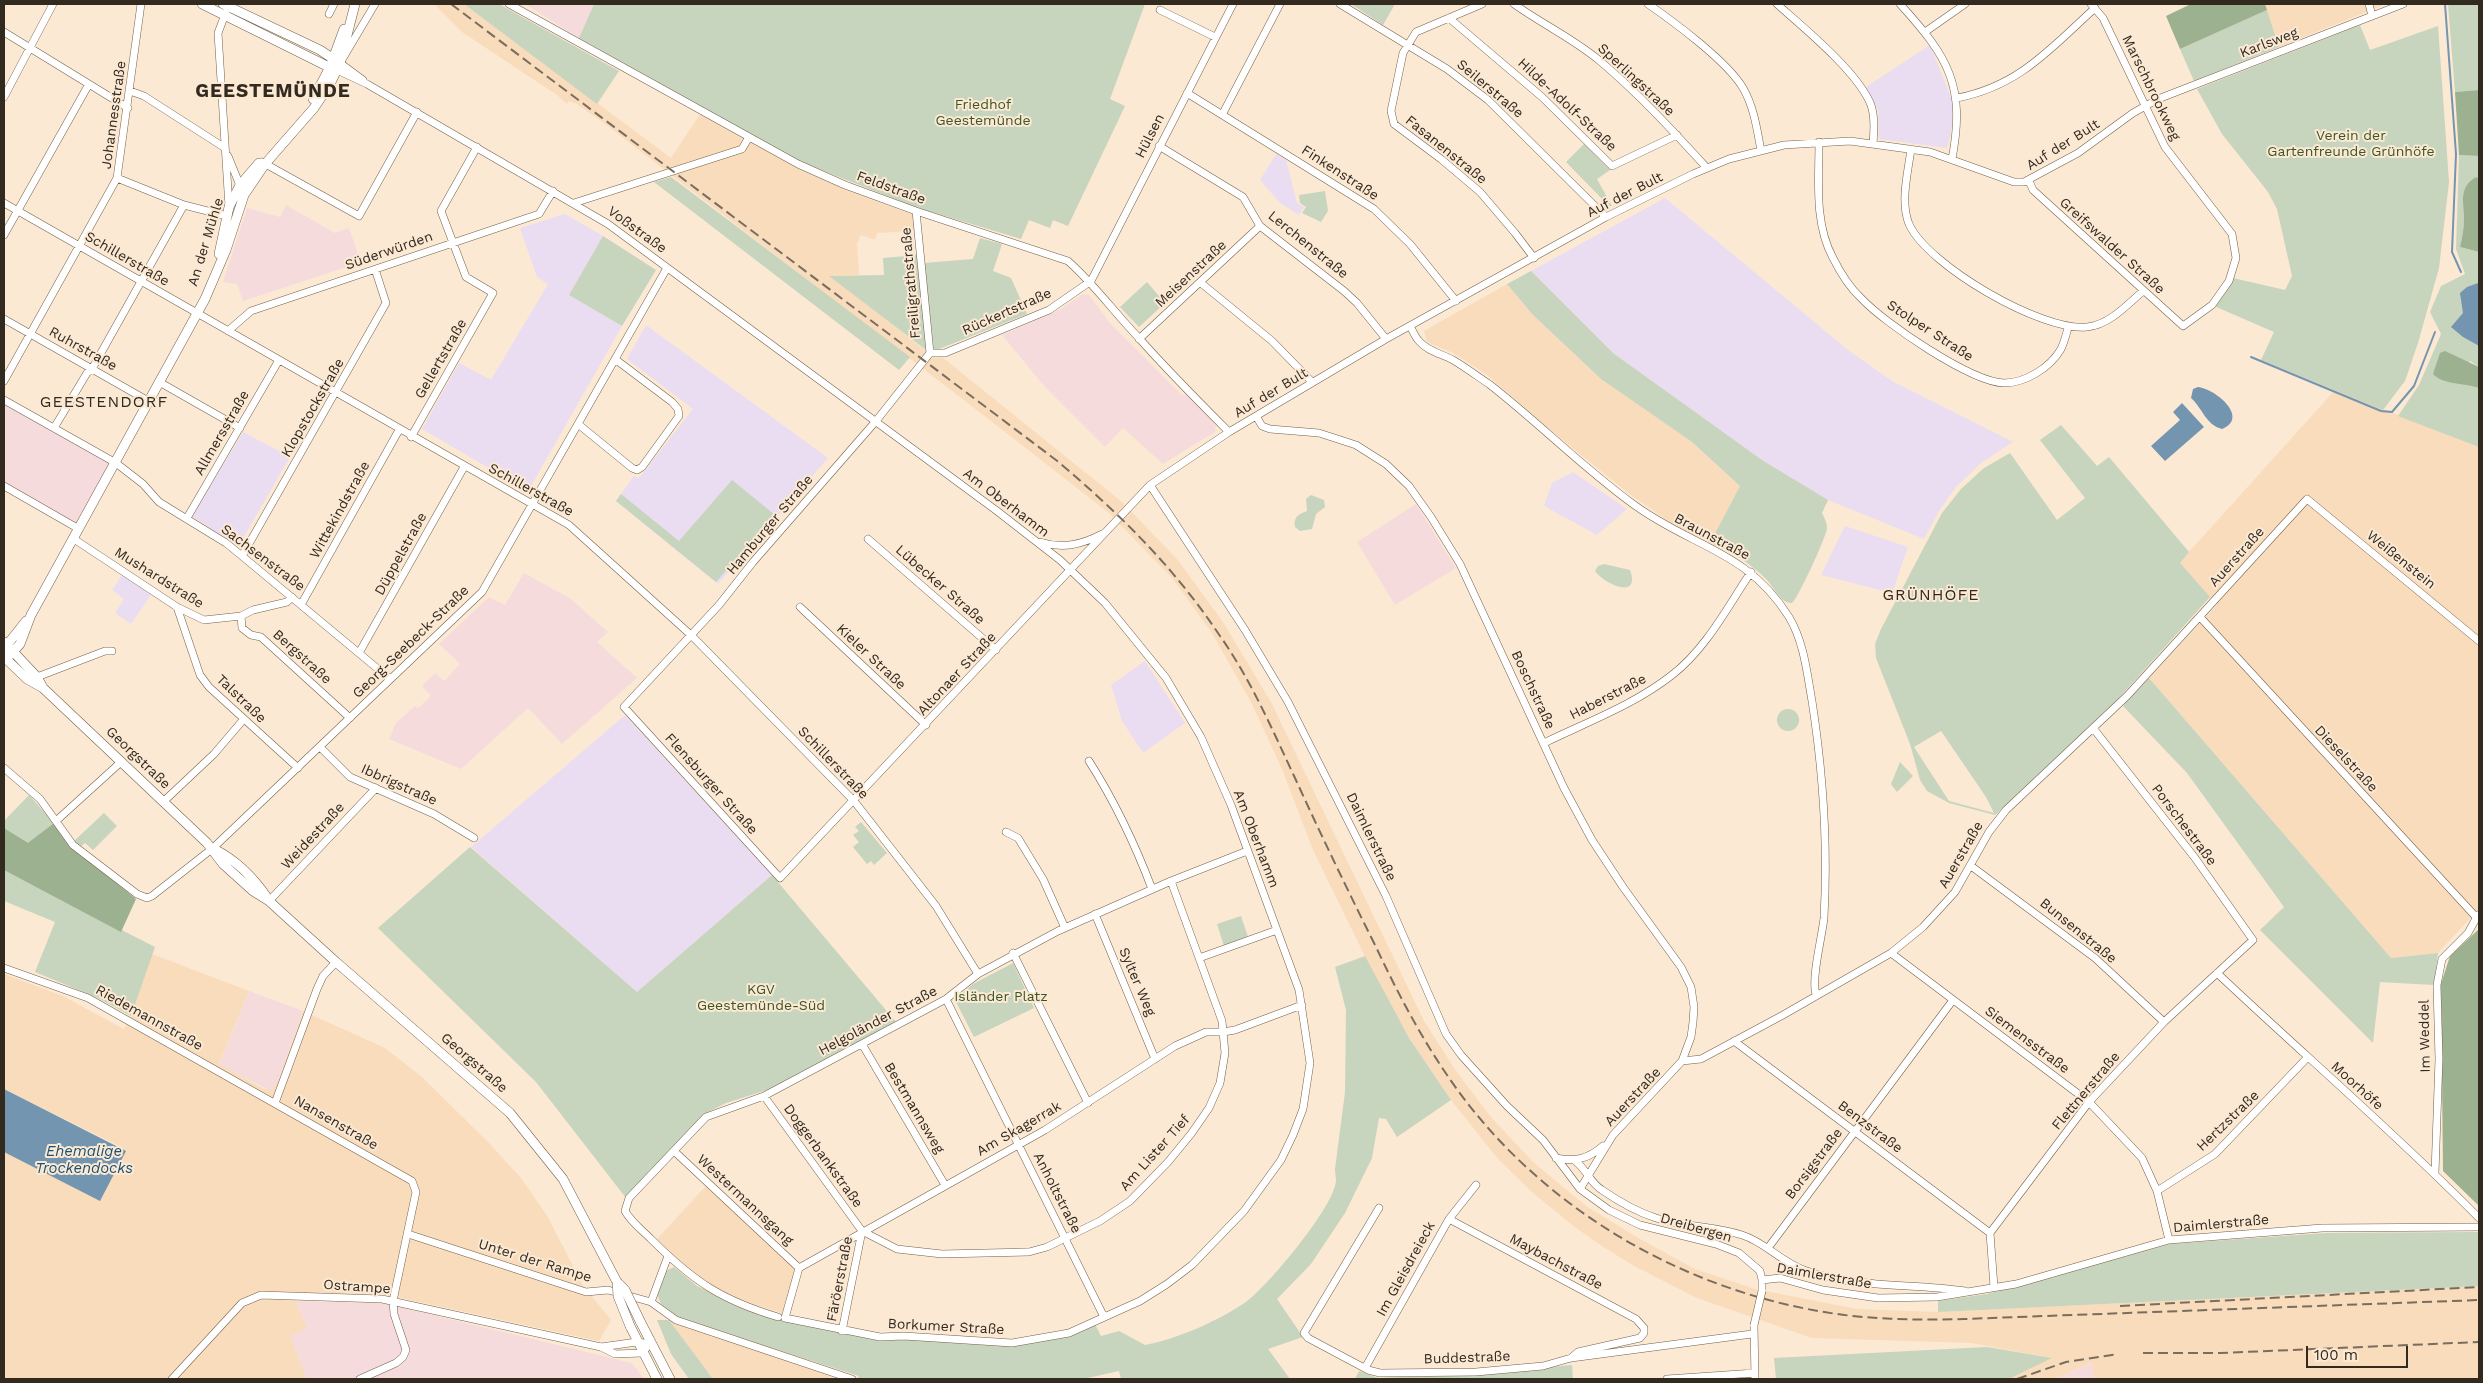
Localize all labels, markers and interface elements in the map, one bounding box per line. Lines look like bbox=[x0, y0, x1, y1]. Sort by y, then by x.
street label: Karlsweg bbox=[2238, 24, 2300, 62]
street label: Marschbrookweg bbox=[2118, 33, 2184, 143]
street label: Sperlingstraße bbox=[1594, 40, 1678, 120]
street label: Hilde-Adolf-Straße bbox=[1514, 55, 1620, 155]
street label: Seilerstraße bbox=[1453, 56, 1527, 122]
street label: Johannesstraße bbox=[98, 60, 130, 170]
district label: GEESTEMÜNDE bbox=[194, 80, 352, 102]
park label: Friedhof Geestemünde bbox=[935, 97, 1031, 130]
street label: Hülsen bbox=[1132, 111, 1168, 161]
street label: Fasanenstraße bbox=[1402, 112, 1490, 188]
street label: Auf der Bult bbox=[2023, 116, 2103, 174]
park label: Verein der Gartenfreunde Grünhöfe bbox=[2267, 128, 2435, 160]
street label: Finkenstraße bbox=[1298, 142, 1382, 204]
street label: Feldstraße bbox=[854, 168, 928, 208]
street label: Auf der Bult bbox=[1584, 169, 1666, 221]
street label: Greifswalder Straße bbox=[2056, 194, 2168, 298]
street label: An der Mühle bbox=[185, 196, 227, 288]
street label: Voßstraße bbox=[604, 203, 670, 257]
street label: Lerchenstraße bbox=[1264, 208, 1352, 282]
street label: Freiligrathstraße bbox=[898, 227, 924, 339]
street label: Schillerstraße bbox=[82, 228, 172, 290]
street label: Süderwürden bbox=[343, 228, 435, 274]
street label: Meisenstraße bbox=[1152, 237, 1230, 311]
street label: Rückertstraße bbox=[960, 285, 1054, 339]
street label: Stolper Straße bbox=[1884, 297, 1976, 365]
street label: Gellertstraße bbox=[411, 316, 471, 402]
street label: Ruhrstraße bbox=[46, 323, 120, 375]
street label: Klopstockstraße bbox=[278, 356, 348, 460]
street label: Auf der Bult bbox=[1231, 364, 1311, 422]
street label: Allmersstraße bbox=[191, 387, 253, 479]
district label: GEESTENDORF bbox=[38, 392, 170, 412]
street label: Wittekindstraße bbox=[306, 458, 374, 562]
street label: Schillerstraße bbox=[486, 460, 576, 520]
street label: Am Oberhamm bbox=[960, 465, 1052, 541]
street label: Hamburger Straße bbox=[723, 472, 817, 578]
street label: Düppelstraße bbox=[371, 510, 431, 598]
street label: Braunstraße bbox=[1671, 510, 1753, 564]
street label: Sachsenstraße bbox=[218, 521, 308, 595]
street label: Auerstraße bbox=[2206, 524, 2268, 590]
street label: Weißenstein bbox=[2363, 527, 2439, 593]
street label: Lübecker Straße bbox=[892, 542, 988, 628]
street label: Mushardstraße bbox=[111, 544, 207, 612]
street label: Georg-Seebeck-Straße bbox=[349, 582, 473, 702]
district label: GRÜNHÖFE bbox=[1882, 585, 1980, 605]
street label: Kieler Straße bbox=[833, 621, 909, 693]
street label: Bergstraße bbox=[269, 626, 335, 688]
street label: Altonaer Straße bbox=[914, 629, 1000, 719]
street label: Boschstraße bbox=[1507, 648, 1559, 732]
street label: Haberstraße bbox=[1567, 670, 1649, 724]
street label: Talstraße bbox=[213, 671, 269, 727]
street label: Dieselstraße bbox=[2311, 722, 2381, 796]
street label: Georgstraße bbox=[102, 723, 174, 793]
street label: Schillerstraße bbox=[794, 723, 872, 803]
street label: Flensburger Straße bbox=[661, 730, 761, 838]
street label: Ibbrigstraße bbox=[358, 761, 440, 809]
street label: Porschestraße bbox=[2148, 781, 2220, 869]
street label: Am Oberhamm bbox=[1230, 788, 1282, 890]
street label: Daimlerstraße bbox=[1342, 790, 1400, 884]
street label: Weidestraße bbox=[278, 799, 348, 873]
street label: Auerstraße bbox=[1935, 818, 1987, 892]
street label: Bunsenstraße bbox=[2036, 895, 2120, 967]
street label: Sylter Weg bbox=[1115, 945, 1159, 1019]
street label: Riedemannstraße bbox=[92, 982, 206, 1054]
park label: KGV Geestemünde-Süd bbox=[697, 982, 825, 1014]
street label: Helgoländer Straße bbox=[816, 983, 940, 1059]
park label: Isländer Platz bbox=[954, 989, 1048, 1005]
street label: Im Weddel bbox=[2416, 999, 2434, 1073]
street label: Siemensstraße bbox=[1981, 1003, 2073, 1077]
street label: Georgstraße bbox=[437, 1029, 511, 1097]
street label: Flettnerstraße bbox=[2048, 1048, 2124, 1134]
street label: Moorhöfe bbox=[2327, 1058, 2387, 1114]
street label: Bestmannsweg bbox=[880, 1060, 948, 1156]
street label: Auerstraße bbox=[1601, 1064, 1665, 1130]
street label: Hertzstraße bbox=[2193, 1087, 2263, 1155]
street label: Nansenstraße bbox=[291, 1092, 381, 1154]
street label: Benzstraße bbox=[1834, 1097, 1906, 1157]
street label: Am Skagerrak bbox=[974, 1098, 1064, 1160]
street label: Doggerbankstraße bbox=[780, 1101, 866, 1211]
street label: Am Lister Tief bbox=[1116, 1111, 1194, 1195]
street label: Borsigstraße bbox=[1782, 1125, 1846, 1203]
water label: Ehemalige Trockendocks bbox=[35, 1143, 133, 1178]
street label: Anholtstraße bbox=[1029, 1150, 1085, 1236]
street label: Westermannsgang bbox=[693, 1151, 797, 1249]
street label: Dreibergen bbox=[1658, 1210, 1734, 1246]
street label: Daimlerstraße bbox=[2172, 1211, 2270, 1237]
street label: Im Gleisdreieck bbox=[1373, 1219, 1439, 1319]
street label: Maybachstraße bbox=[1506, 1230, 1606, 1294]
street label: Färöerstraße bbox=[823, 1235, 857, 1323]
street label: Unter der Rampe bbox=[476, 1236, 594, 1286]
street label: Daimlerstraße bbox=[1775, 1259, 1873, 1293]
street label: Ostrampe bbox=[323, 1276, 391, 1298]
street label: Borkumer Straße bbox=[887, 1316, 1005, 1338]
scale bar bbox=[2308, 1336, 2410, 1368]
text: 100 m bbox=[2314, 1346, 2358, 1364]
street label: Buddestraße bbox=[1423, 1348, 1511, 1368]

